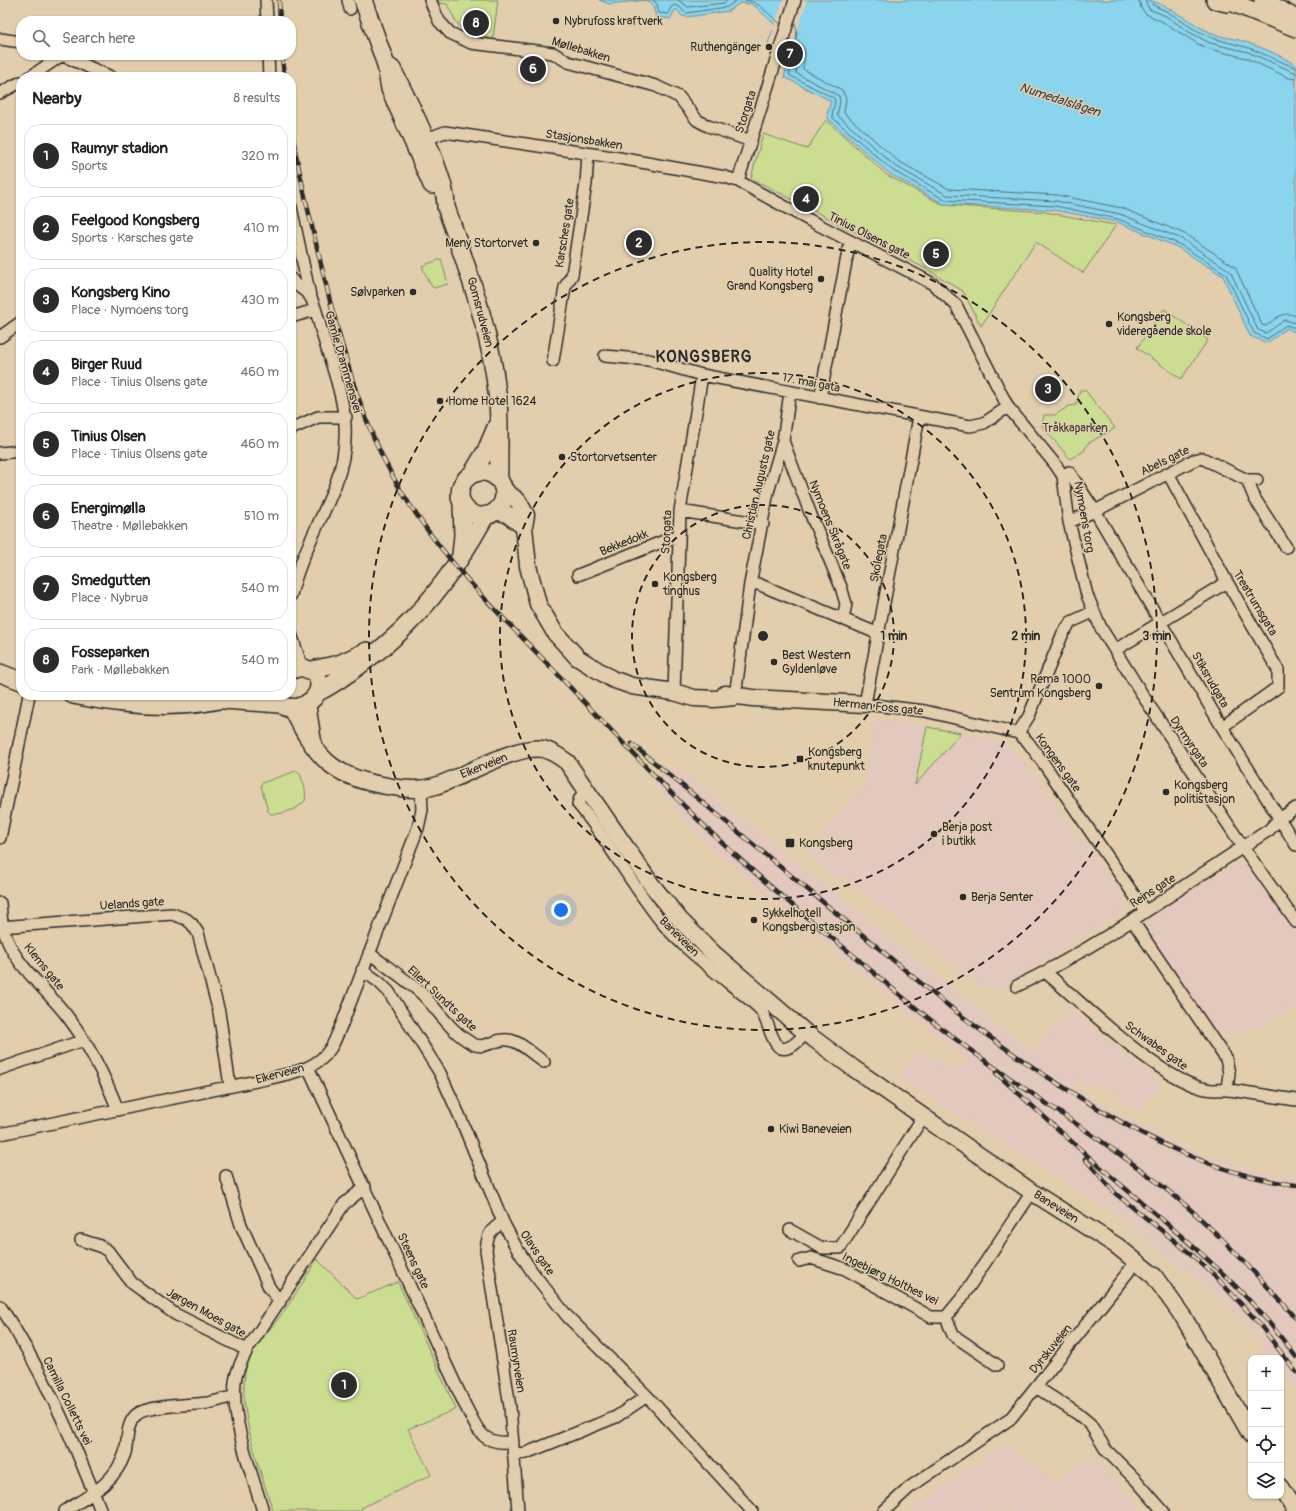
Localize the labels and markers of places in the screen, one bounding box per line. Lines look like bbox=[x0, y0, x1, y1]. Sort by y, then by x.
pin: 8 bbox=[463, 8, 489, 38]
place label: Nybrufoss kraftverk bbox=[564, 14, 663, 29]
marker: Nybrufoss kraftverk bbox=[551, 16, 561, 26]
pin: 7 bbox=[777, 39, 803, 69]
place label: Ruthengänger bbox=[690, 40, 762, 55]
marker: Ruthengänger bbox=[764, 42, 774, 52]
pin: 6 bbox=[520, 54, 546, 84]
pin: 4 bbox=[793, 184, 819, 214]
pin: 2 bbox=[626, 228, 652, 258]
place label: Meny Stortorvet bbox=[445, 236, 528, 251]
marker: Meny Stortorvet bbox=[531, 238, 541, 248]
pin: 5 bbox=[923, 239, 949, 269]
place label: Quality Hotel Grand Kongsberg bbox=[726, 265, 813, 294]
marker: Quality Hotel Grand Kongsberg bbox=[816, 274, 826, 284]
place label: Sølvparken bbox=[350, 285, 405, 300]
marker: Sølvparken bbox=[408, 287, 418, 297]
place label: Kongsberg videregående skole bbox=[1116, 310, 1211, 339]
marker: Kongsberg videregående skole bbox=[1104, 319, 1114, 329]
pin: 3 bbox=[1035, 374, 1061, 404]
place label: Home Hotel 1624 bbox=[448, 394, 536, 409]
marker: Home Hotel 1624 bbox=[435, 396, 445, 406]
place label: Stortorvetsenter bbox=[570, 450, 658, 465]
marker: Stortorvetsenter bbox=[557, 452, 567, 462]
place label: Kongsberg tinghus bbox=[662, 570, 717, 599]
marker: Kongsberg tinghus bbox=[650, 579, 660, 589]
centre of rings bbox=[756, 629, 770, 643]
place label: Best Western Gyldenløve bbox=[782, 648, 851, 677]
marker: Best Western Gyldenløve bbox=[769, 657, 779, 667]
place label: Rema 1000 Sentrum Kongsberg bbox=[990, 672, 1091, 701]
marker: Rema 1000 Sentrum Kongsberg bbox=[1094, 681, 1104, 691]
place label: Kongsberg knutepunkt bbox=[808, 745, 865, 774]
marker: Kongsberg knutepunkt bbox=[795, 754, 805, 764]
place label: Kongsberg politistasjon bbox=[1174, 778, 1235, 807]
marker: Kongsberg politistasjon bbox=[1161, 787, 1171, 797]
place label: Berja post i butikk bbox=[942, 820, 992, 849]
marker: Berja post i butikk bbox=[929, 829, 939, 839]
place label: Kongsberg bbox=[799, 836, 853, 851]
marker: Kongsberg bbox=[784, 837, 796, 849]
place label: Berja Senter bbox=[971, 890, 1034, 905]
marker: Berja Senter bbox=[958, 892, 968, 902]
place label: Sykkelhotell Kongsberg stasjon bbox=[762, 906, 856, 935]
marker: Sykkelhotell Kongsberg stasjon bbox=[749, 915, 759, 925]
place label: Kiwi Baneveien bbox=[779, 1122, 852, 1137]
marker: Kiwi Baneveien bbox=[766, 1124, 776, 1134]
pin: 1 bbox=[331, 1370, 357, 1400]

